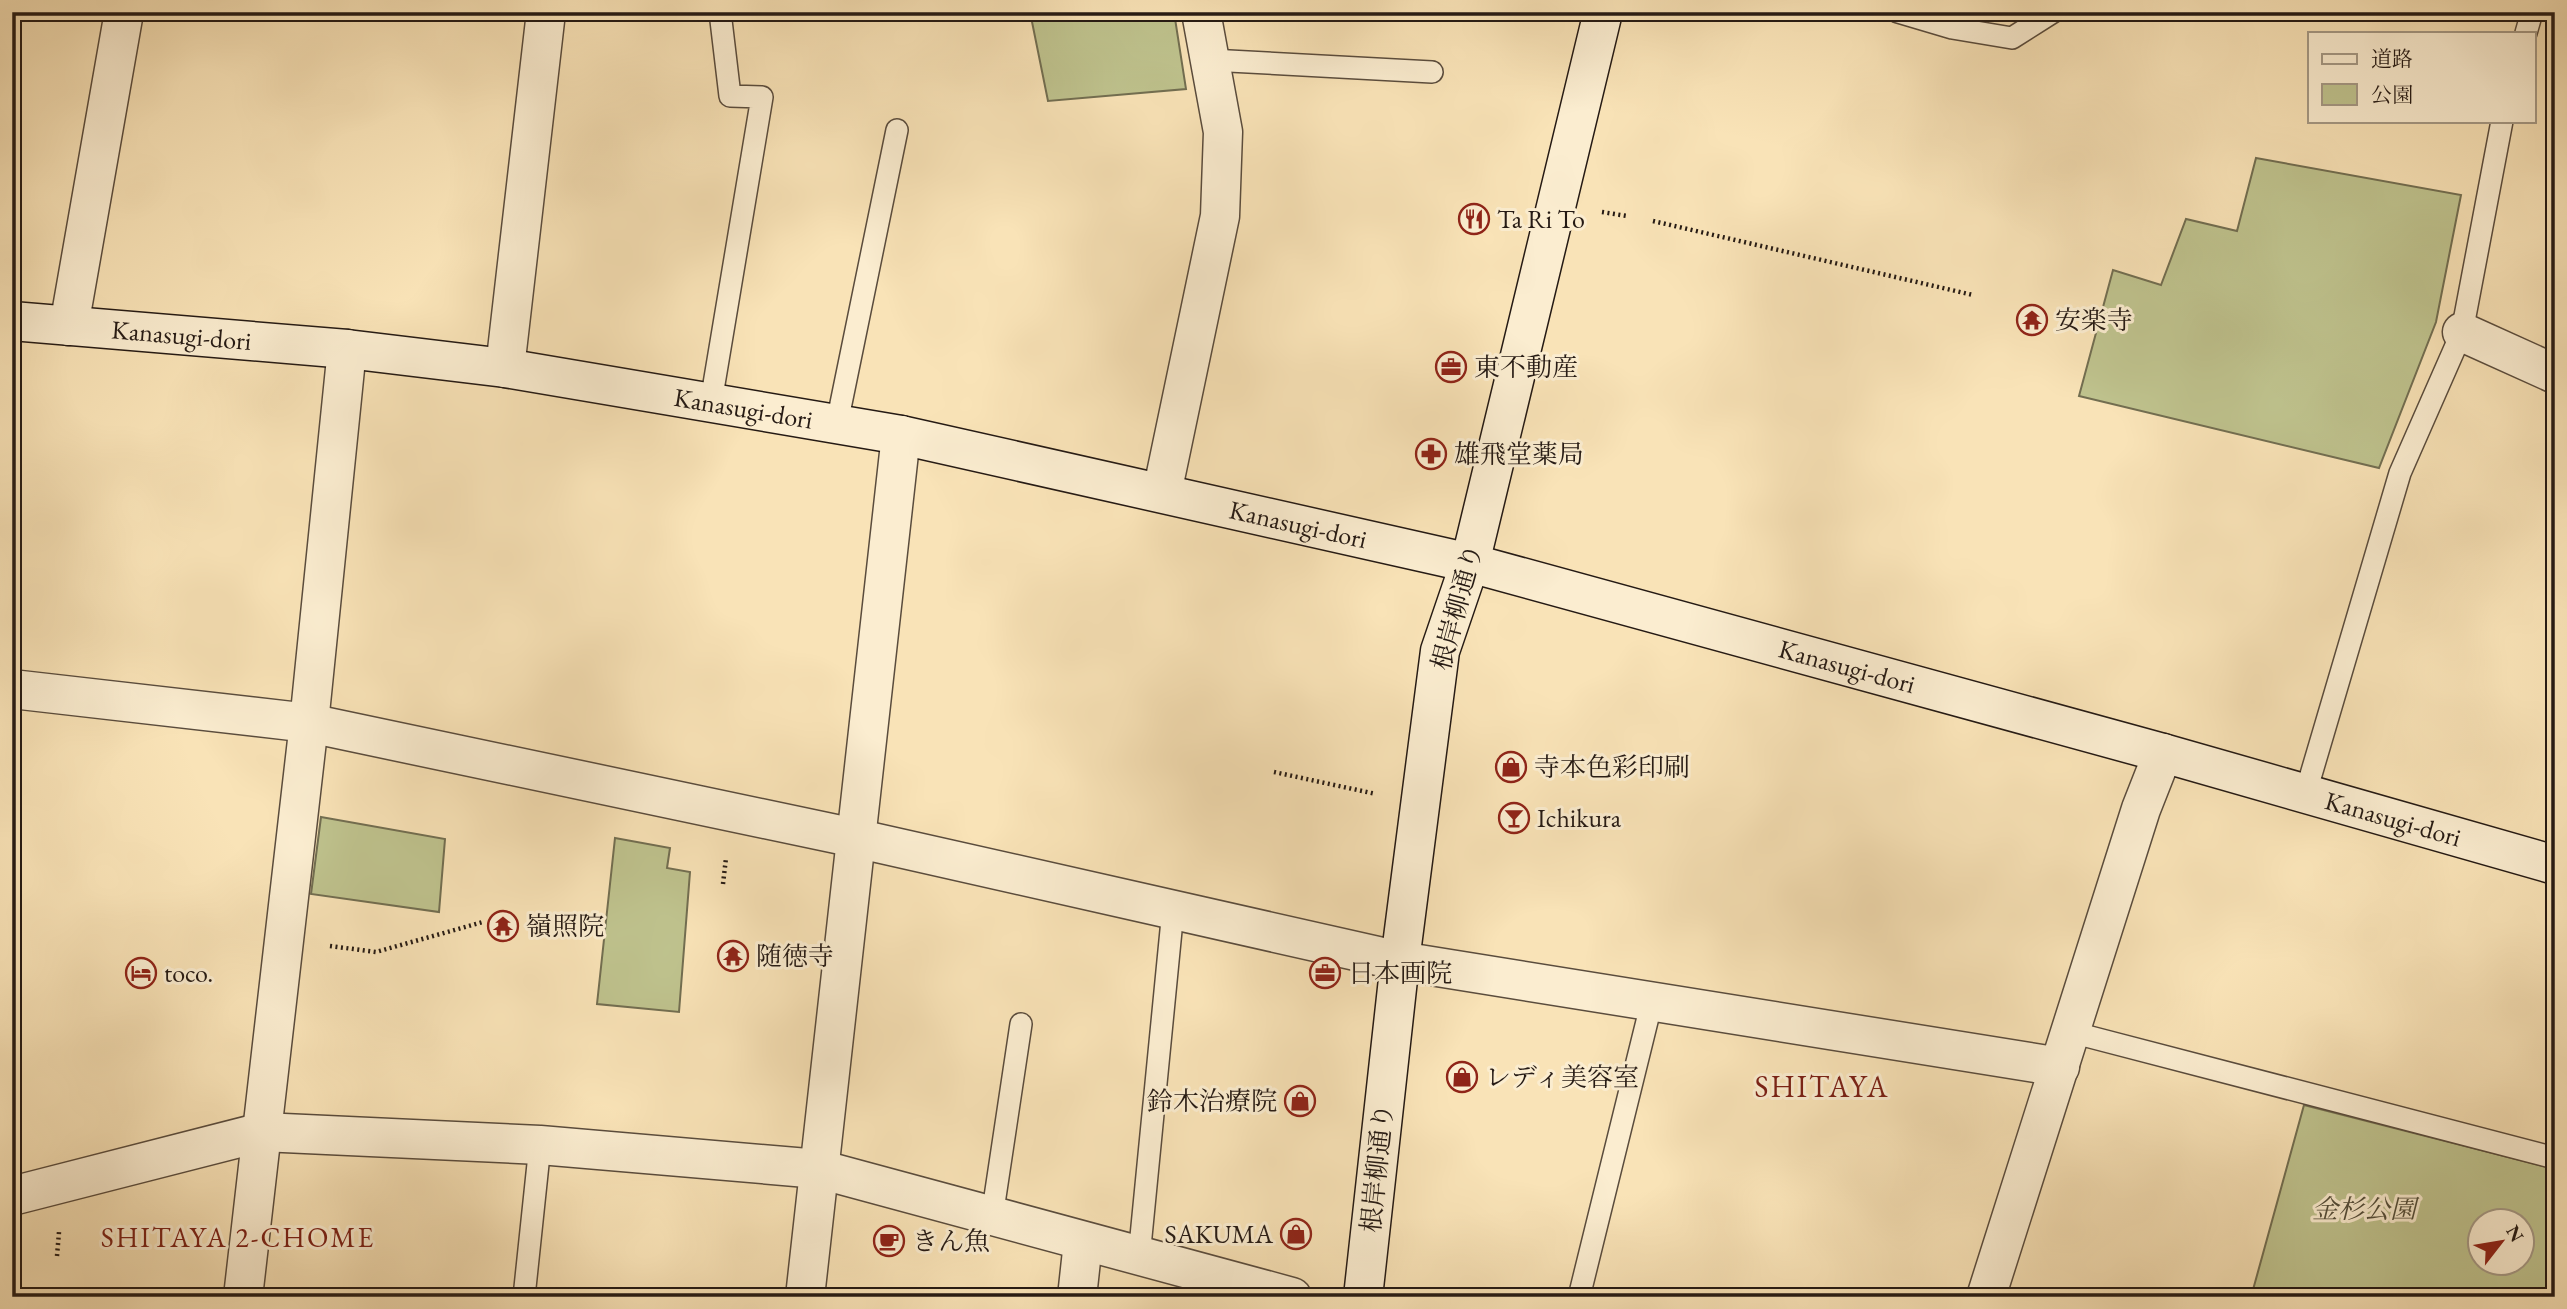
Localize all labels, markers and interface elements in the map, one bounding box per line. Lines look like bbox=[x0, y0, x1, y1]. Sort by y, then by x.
legend bbox=[2308, 32, 2536, 122]
text: 道路 bbox=[2371, 45, 2413, 72]
text: 公園 bbox=[2371, 81, 2413, 108]
restaurant icon: Ta Ri To bbox=[1457, 202, 1491, 236]
place label: Ta Ri To bbox=[1497, 202, 1585, 236]
temple icon: 安楽寺 bbox=[2015, 303, 2049, 337]
place label: 安楽寺 bbox=[2055, 303, 2133, 337]
street label: Kanasugi-dori bbox=[110, 312, 253, 358]
office icon: 東不動産 bbox=[1434, 350, 1468, 384]
place label: 東不動産 bbox=[1474, 350, 1578, 384]
street label: Kanasugi-dori bbox=[671, 380, 815, 437]
pharmacy icon: 雄飛堂薬局 bbox=[1414, 437, 1448, 471]
place label: 雄飛堂薬局 bbox=[1454, 437, 1584, 471]
street label: Kanasugi-dori bbox=[1226, 492, 1370, 556]
street label: 根岸柳通り bbox=[1424, 540, 1490, 674]
street label: Kanasugi-dori bbox=[1775, 631, 1919, 701]
shop icon: 寺本色彩印刷 bbox=[1494, 750, 1528, 784]
place label: 寺本色彩印刷 bbox=[1534, 750, 1690, 784]
street label: Kanasugi-dori bbox=[2321, 783, 2465, 854]
bar icon: Ichikura bbox=[1497, 801, 1531, 835]
place label: Ichikura bbox=[1537, 801, 1622, 835]
temple icon: 嶺照院 bbox=[486, 909, 520, 943]
place label: 嶺照院 bbox=[526, 909, 604, 943]
temple icon: 随徳寺 bbox=[716, 939, 750, 973]
place label: 随徳寺 bbox=[756, 939, 834, 973]
hotel icon: toco. bbox=[124, 956, 158, 990]
place label: toco. bbox=[164, 956, 213, 990]
office icon: 日本画院 bbox=[1308, 956, 1342, 990]
place label: 日本画院 bbox=[1348, 956, 1452, 990]
shop icon: レディ美容室 bbox=[1445, 1060, 1479, 1094]
place label: レディ美容室 bbox=[1485, 1060, 1639, 1094]
district label: SHITAYA bbox=[1754, 1067, 1890, 1106]
place label: 鈴木治療院 bbox=[1147, 1084, 1277, 1118]
shop icon: 鈴木治療院 bbox=[1283, 1084, 1317, 1118]
street label: 根岸柳通り bbox=[1353, 1102, 1401, 1234]
park label: 金杉公園 bbox=[2312, 1192, 2420, 1226]
north arrow bbox=[2466, 1208, 2536, 1278]
place label: SAKUMA bbox=[1165, 1217, 1274, 1251]
shop icon: SAKUMA bbox=[1279, 1217, 1313, 1251]
district label: SHITAYA 2-CHOME bbox=[101, 1219, 375, 1255]
text: N bbox=[2500, 1220, 2530, 1247]
cafe icon: きん魚 bbox=[872, 1224, 906, 1258]
place label: きん魚 bbox=[912, 1224, 990, 1258]

